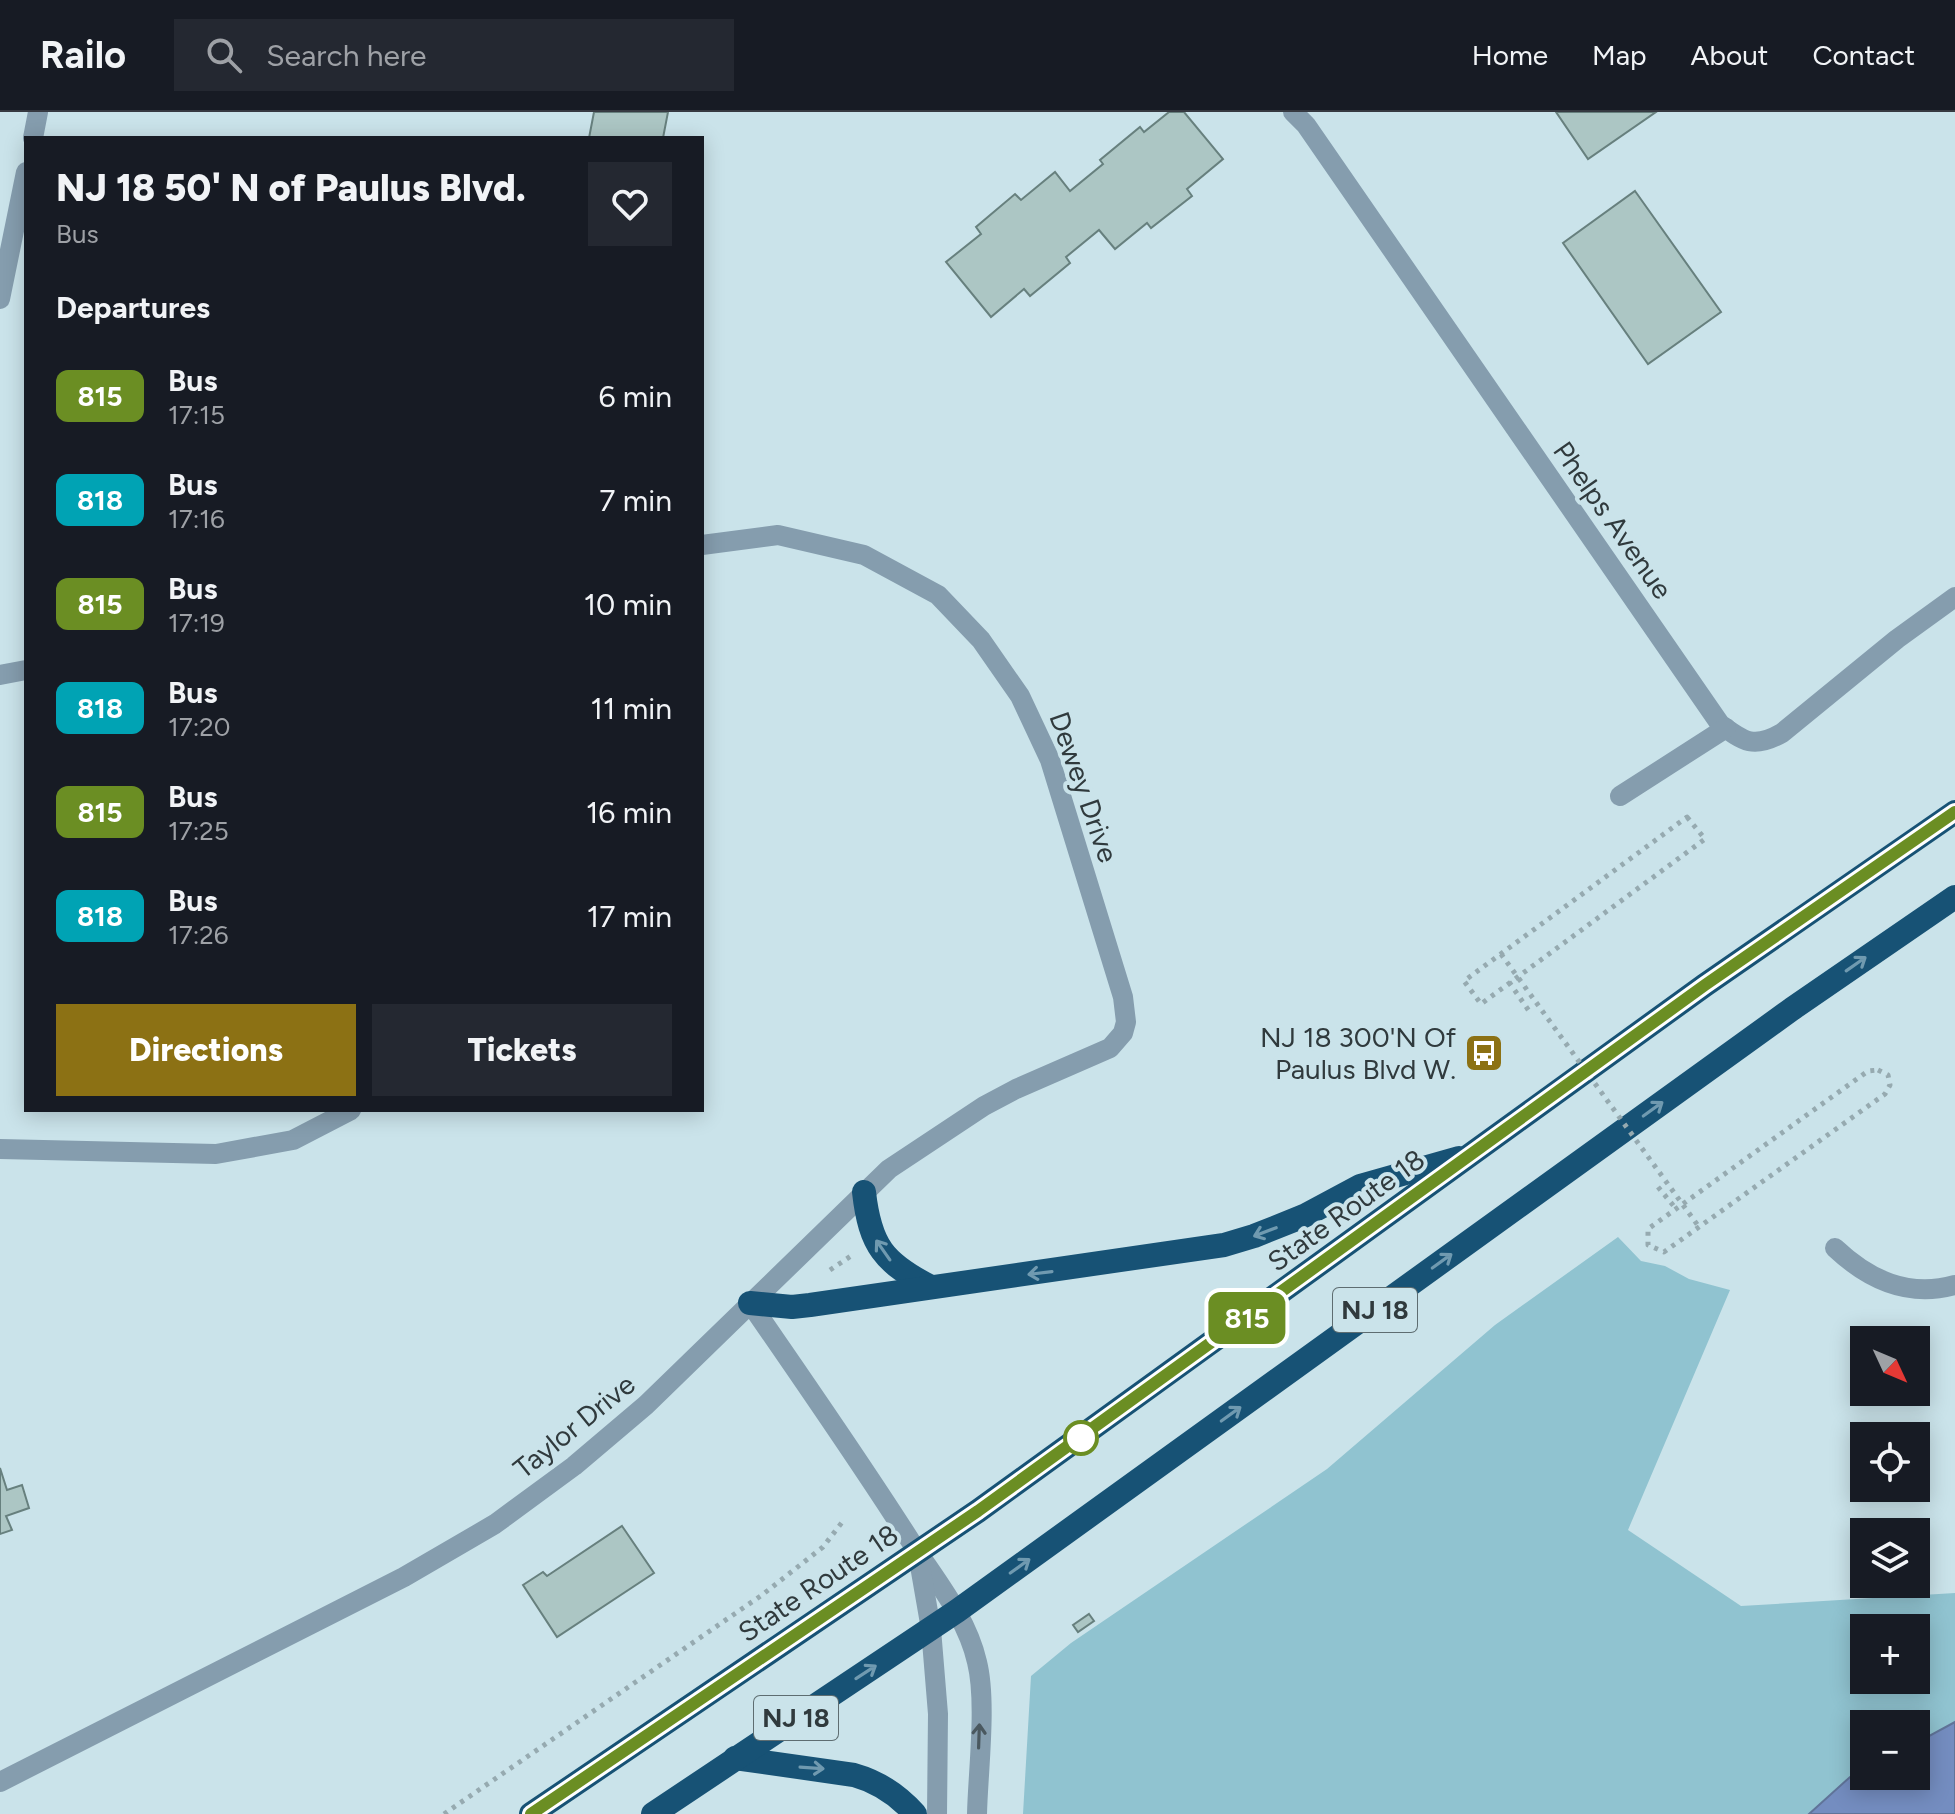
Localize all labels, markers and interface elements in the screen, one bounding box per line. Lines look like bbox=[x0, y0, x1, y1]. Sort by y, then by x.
search box bbox=[174, 19, 734, 91]
text: Railo bbox=[40, 32, 126, 78]
icon: search bbox=[202, 33, 246, 77]
text: Search here bbox=[266, 37, 426, 74]
text: Home bbox=[1472, 38, 1548, 72]
text: Map bbox=[1592, 38, 1647, 72]
text: About bbox=[1691, 38, 1768, 72]
text: Contact bbox=[1812, 38, 1915, 72]
button: heart bbox=[588, 162, 672, 246]
text: NJ 18 50' N of Paulus Blvd. bbox=[56, 165, 526, 211]
text: Bus bbox=[56, 218, 99, 250]
text: Departures bbox=[56, 289, 210, 326]
text: Bus bbox=[168, 362, 217, 399]
text: 6 min bbox=[598, 378, 672, 415]
text: 815 bbox=[77, 379, 123, 413]
text: 17:15 bbox=[168, 399, 225, 431]
street label: Phelps Avenue bbox=[1546, 435, 1680, 605]
text: Bus bbox=[168, 466, 217, 503]
text: 7 min bbox=[599, 482, 672, 519]
text: 818 bbox=[77, 483, 123, 517]
text: 17:16 bbox=[168, 503, 225, 535]
text: Bus bbox=[168, 570, 217, 607]
text: 10 min bbox=[584, 586, 672, 623]
text: 815 bbox=[77, 587, 123, 621]
text: 17:19 bbox=[168, 607, 225, 639]
text: Bus bbox=[168, 674, 217, 711]
text: 11 min bbox=[591, 690, 672, 727]
text: 818 bbox=[77, 691, 123, 725]
street label: Dewey Drive bbox=[1042, 707, 1126, 867]
text: 17:20 bbox=[168, 711, 230, 743]
text: Bus bbox=[168, 778, 217, 815]
text: 16 min bbox=[586, 794, 672, 831]
text: 815 bbox=[77, 795, 123, 829]
text: 17:25 bbox=[168, 815, 229, 847]
text: Bus bbox=[168, 882, 217, 919]
text: 17 min bbox=[587, 898, 672, 935]
text: 818 bbox=[77, 899, 123, 933]
text: 17:26 bbox=[168, 919, 229, 951]
one-way arrow bbox=[1845, 956, 1867, 972]
button: Directions bbox=[56, 1004, 356, 1096]
button: Tickets bbox=[372, 1004, 672, 1096]
place label: NJ 18 300'N Of Paulus Blvd W. bbox=[1260, 1020, 1457, 1086]
bus stop icon: NJ 18 300'N Of Paulus Blvd W. bbox=[1463, 1032, 1505, 1074]
one-way arrow bbox=[1641, 1101, 1663, 1117]
street label: State Route 18 bbox=[1261, 1142, 1431, 1278]
one-way arrow bbox=[1253, 1226, 1278, 1240]
one-way arrow bbox=[875, 1240, 892, 1261]
one-way arrow bbox=[1431, 1253, 1452, 1270]
one-way arrow bbox=[1027, 1265, 1054, 1280]
road number: NJ 18 bbox=[1333, 1288, 1417, 1332]
line badge: 815 bbox=[1201, 1292, 1293, 1344]
text: 815 bbox=[1224, 1301, 1270, 1335]
north arrow bbox=[1850, 1326, 1930, 1406]
map controls bbox=[1850, 1326, 1930, 1790]
street label: Taylor Drive bbox=[507, 1367, 641, 1485]
one-way arrow bbox=[1220, 1405, 1242, 1422]
unlabelled marker bbox=[1064, 1421, 1098, 1455]
button: locate bbox=[1850, 1422, 1930, 1502]
street label: State Route 18 bbox=[732, 1517, 904, 1649]
button: layers bbox=[1850, 1518, 1930, 1598]
one-way arrow bbox=[1009, 1558, 1031, 1574]
button: + bbox=[1850, 1614, 1930, 1694]
one-way arrow bbox=[854, 1663, 877, 1679]
road number: NJ 18 bbox=[754, 1696, 838, 1740]
button: − bbox=[1850, 1710, 1930, 1790]
one-way arrow bbox=[972, 1723, 987, 1750]
one-way arrow bbox=[798, 1761, 825, 1776]

